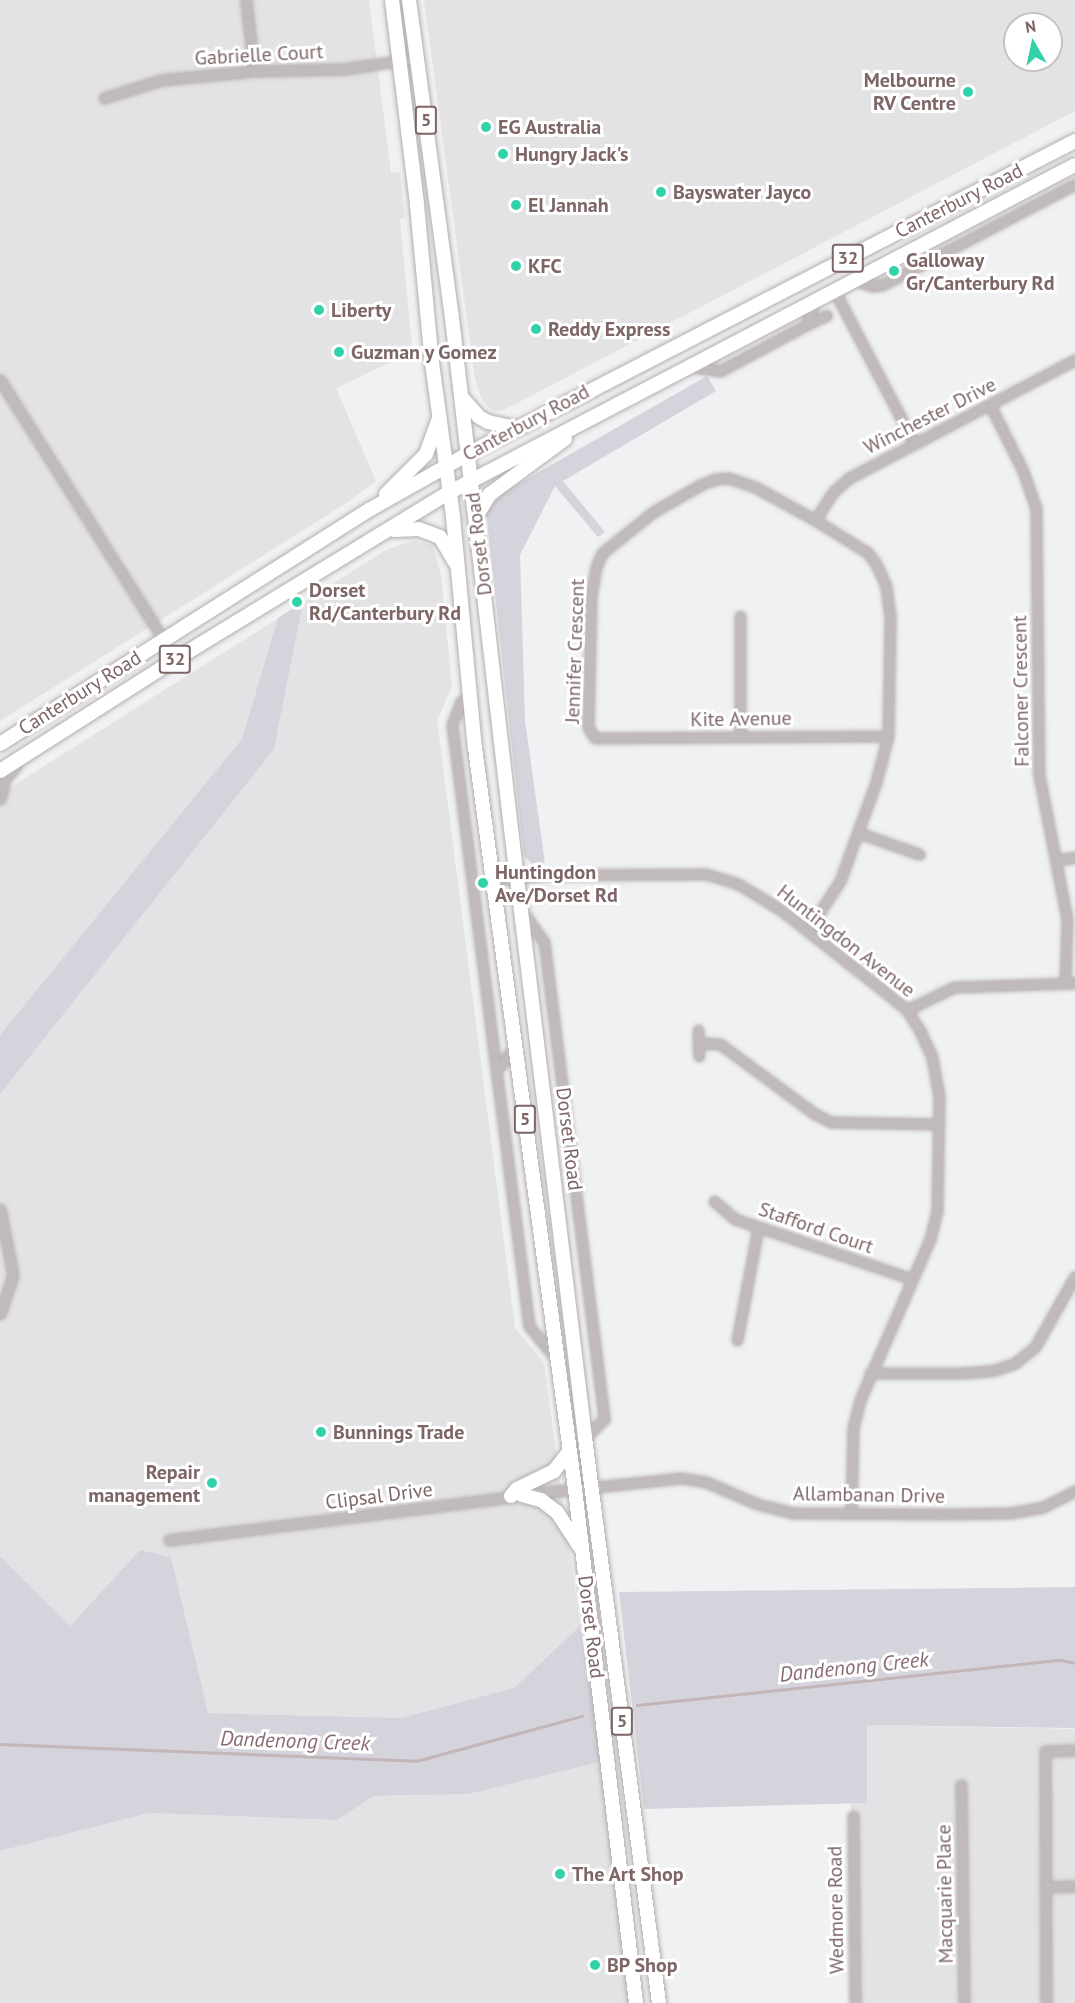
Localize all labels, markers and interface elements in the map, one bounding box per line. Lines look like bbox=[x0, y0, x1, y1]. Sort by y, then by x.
north arrow bbox=[1003, 12, 1063, 72]
text: N bbox=[1024, 15, 1037, 37]
street label: Gabrielle Court bbox=[194, 40, 324, 70]
place label: Melbourne RV Centre bbox=[864, 68, 956, 115]
marker: Melbourne RV Centre bbox=[961, 85, 975, 99]
road number: 5 bbox=[414, 105, 438, 135]
place label: EG Australia bbox=[498, 115, 602, 139]
marker: EG Australia bbox=[479, 120, 493, 134]
place label: Hungry Jack's bbox=[515, 142, 629, 166]
marker: Hungry Jack's bbox=[496, 147, 510, 161]
street label: Canterbury Road bbox=[891, 158, 1027, 244]
place label: Bayswater Jayco bbox=[673, 180, 811, 204]
marker: Bayswater Jayco bbox=[654, 185, 668, 199]
place label: El Jannah bbox=[528, 193, 609, 217]
marker: El Jannah bbox=[509, 198, 523, 212]
road number: 32 bbox=[832, 243, 864, 273]
place label: Galloway Gr/Canterbury Rd bbox=[906, 248, 1055, 295]
place label: KFC bbox=[528, 254, 562, 278]
marker: KFC bbox=[509, 259, 523, 273]
marker: Galloway Gr/Canterbury Rd bbox=[887, 264, 901, 278]
place label: Liberty bbox=[331, 298, 391, 322]
marker: Liberty bbox=[312, 303, 326, 317]
place label: Reddy Express bbox=[548, 317, 671, 341]
marker: Reddy Express bbox=[529, 322, 543, 336]
place label: Guzman y Gomez bbox=[351, 340, 498, 364]
marker: Guzman y Gomez bbox=[332, 345, 346, 359]
street label: Winchester Drive bbox=[860, 372, 1000, 460]
street label: Canterbury Road bbox=[458, 379, 594, 467]
street label: Dorset Road bbox=[461, 491, 497, 597]
place label: Dorset Rd/Canterbury Rd bbox=[309, 578, 462, 625]
street label: Jennifer Crescent bbox=[560, 578, 590, 724]
marker: Dorset Rd/Canterbury Rd bbox=[290, 595, 304, 609]
street label: Falconer Crescent bbox=[1008, 615, 1034, 767]
road number: 32 bbox=[158, 644, 192, 674]
street label: Canterbury Road bbox=[14, 646, 146, 740]
street label: Kite Avenue bbox=[690, 706, 792, 732]
place label: Huntingdon Ave/Dorset Rd bbox=[495, 860, 618, 907]
marker: Huntingdon Ave/Dorset Rd bbox=[476, 876, 490, 890]
street label: Huntingdon Avenue bbox=[772, 879, 920, 1003]
street label: Dorset Road bbox=[551, 1086, 587, 1192]
road number: 5 bbox=[513, 1104, 537, 1134]
street label: Stafford Court bbox=[755, 1197, 877, 1259]
place label: Bunnings Trade bbox=[333, 1420, 465, 1444]
marker: Bunnings Trade bbox=[314, 1425, 328, 1439]
place label: Repair management bbox=[88, 1460, 200, 1507]
marker: Repair management bbox=[205, 1476, 219, 1490]
street label: Clipsal Drive bbox=[324, 1478, 434, 1514]
street label: Allambanan Drive bbox=[793, 1482, 945, 1508]
street label: Dorset Road bbox=[573, 1574, 609, 1680]
water label: Dandenong Creek bbox=[778, 1647, 930, 1687]
road number: 5 bbox=[610, 1706, 634, 1736]
water label: Dandenong Creek bbox=[220, 1726, 370, 1756]
street label: Macquarie Place bbox=[932, 1824, 958, 1964]
street label: Wedmore Road bbox=[823, 1846, 849, 1974]
place label: The Art Shop bbox=[572, 1862, 684, 1886]
marker: The Art Shop bbox=[553, 1867, 567, 1881]
place label: BP Shop bbox=[607, 1953, 678, 1977]
marker: BP Shop bbox=[588, 1958, 602, 1972]

